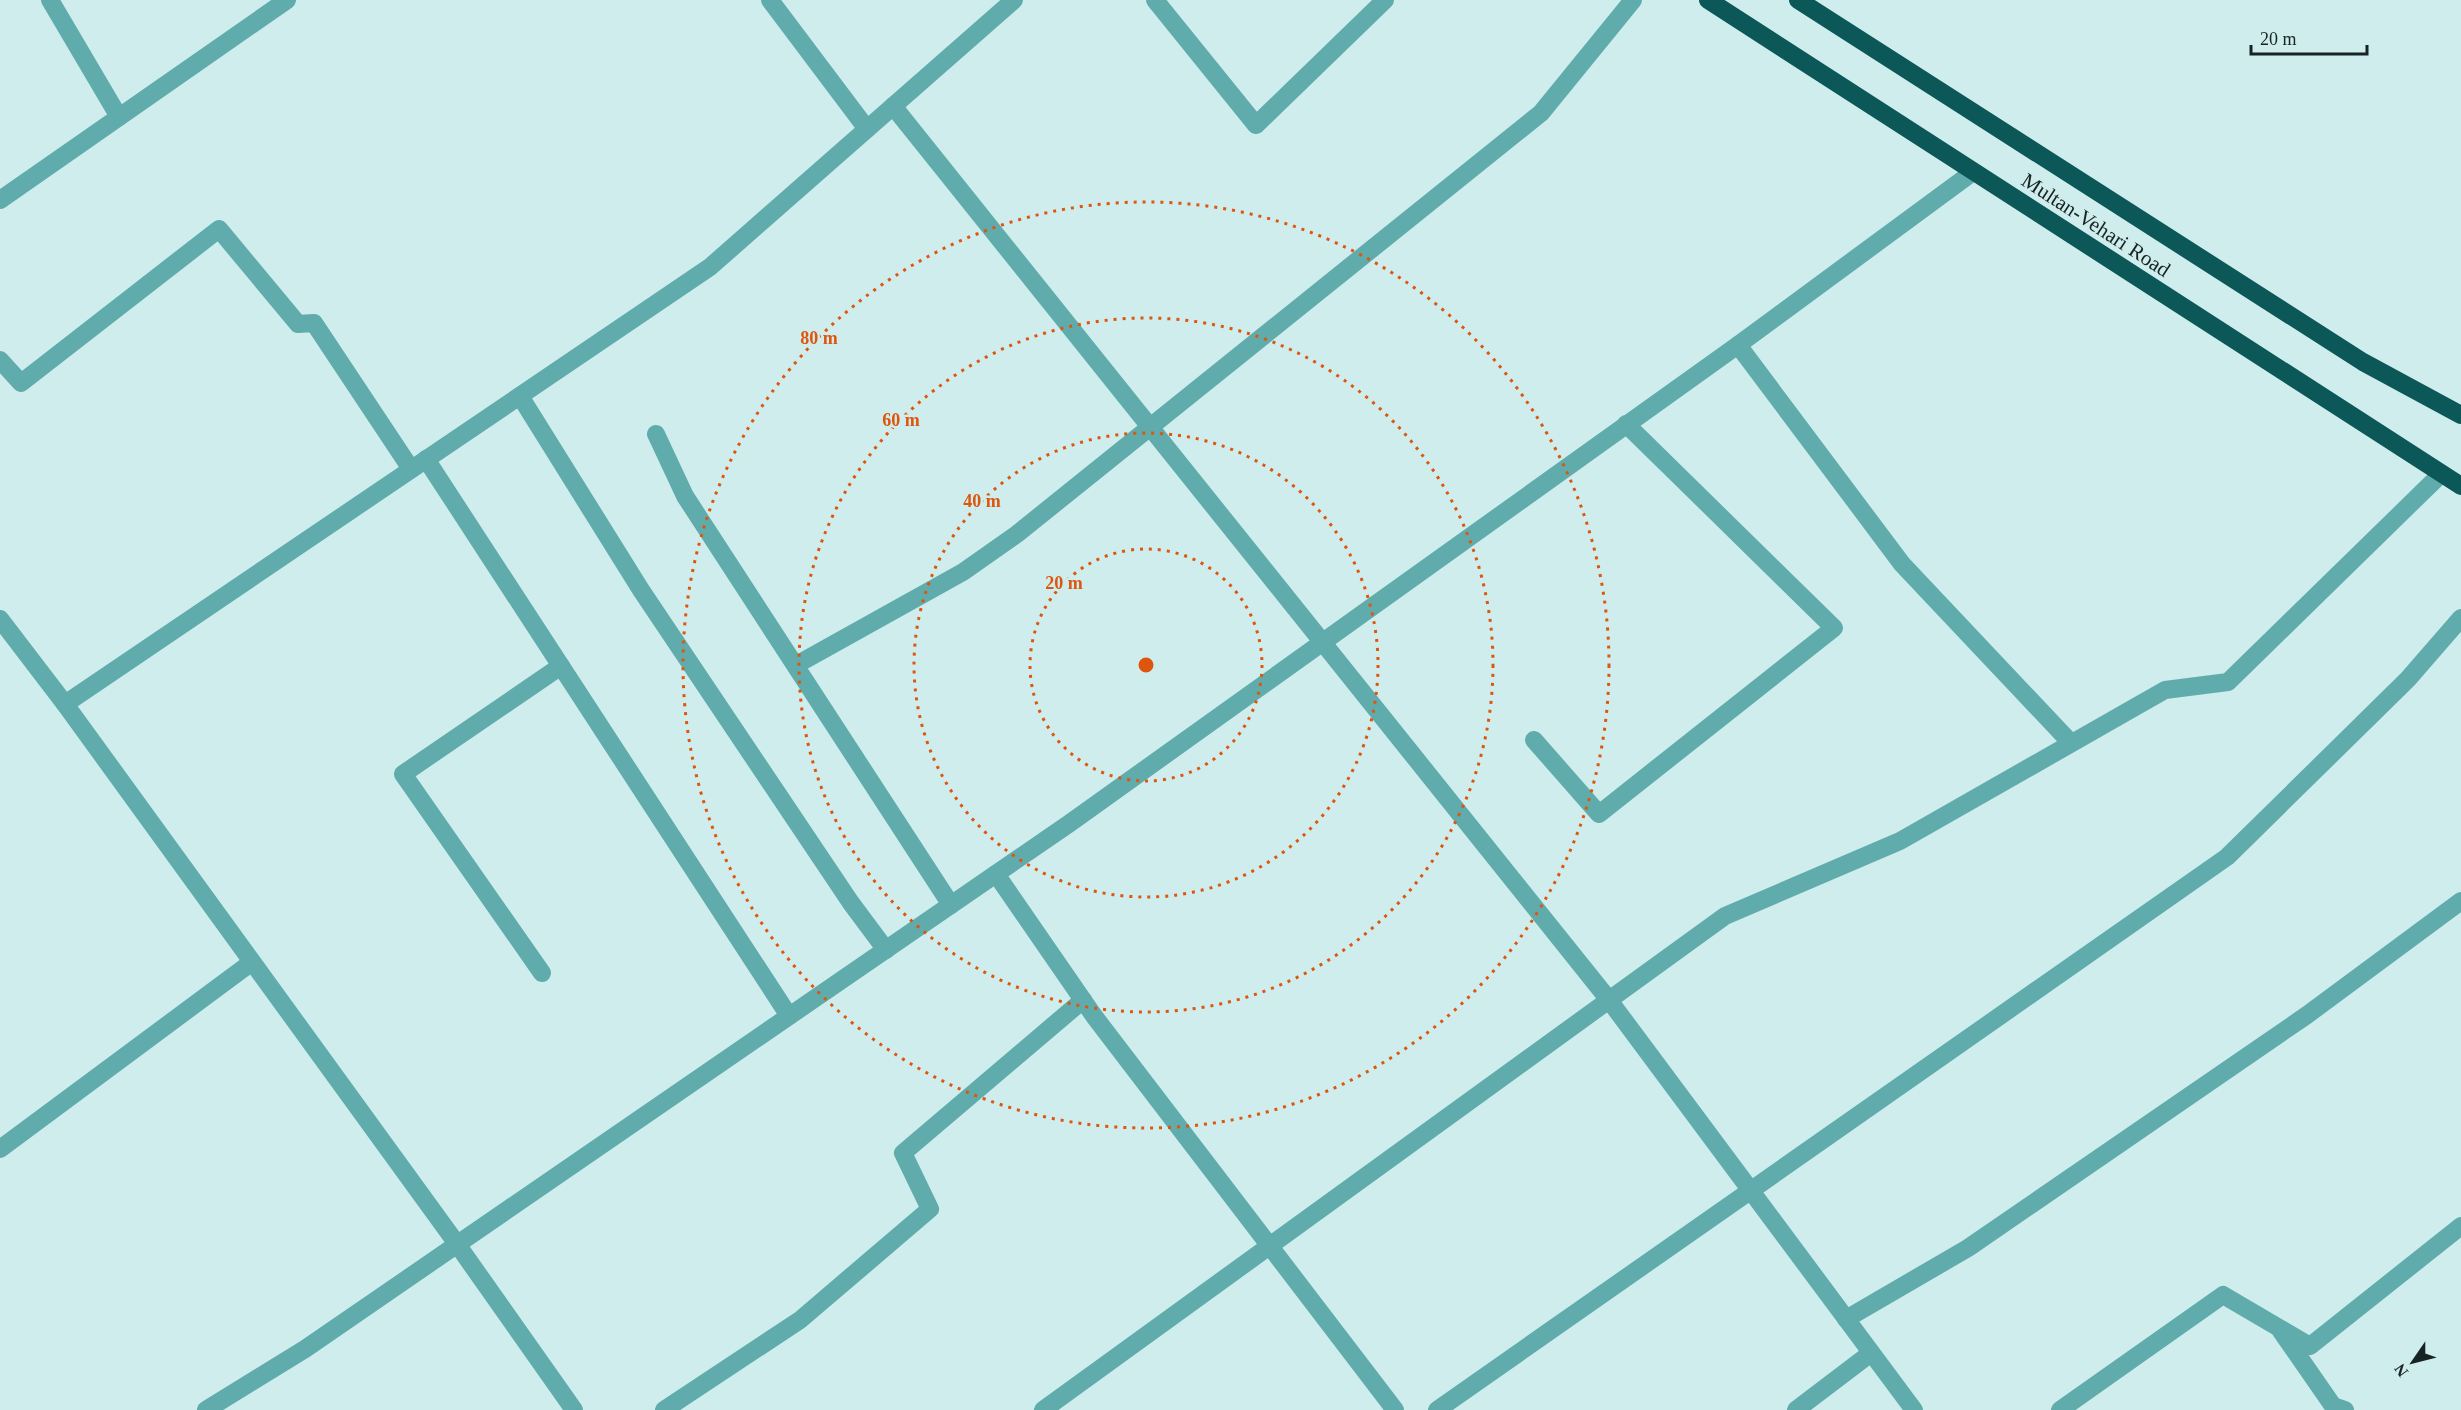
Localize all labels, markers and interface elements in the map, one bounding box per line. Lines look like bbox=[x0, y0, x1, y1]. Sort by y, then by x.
scale bar bbox=[2251, 18, 2366, 56]
text: 20 m bbox=[2260, 29, 2297, 49]
street label: Multan-Vehari Road bbox=[2017, 168, 2175, 282]
text: 80 m bbox=[800, 328, 838, 348]
text: 60 m bbox=[882, 410, 920, 430]
text: 40 m bbox=[963, 491, 1001, 511]
text: 20 m bbox=[1045, 573, 1083, 593]
centre of rings bbox=[1136, 655, 1156, 675]
north arrow bbox=[2383, 1332, 2443, 1392]
text: N bbox=[2391, 1360, 2411, 1380]

